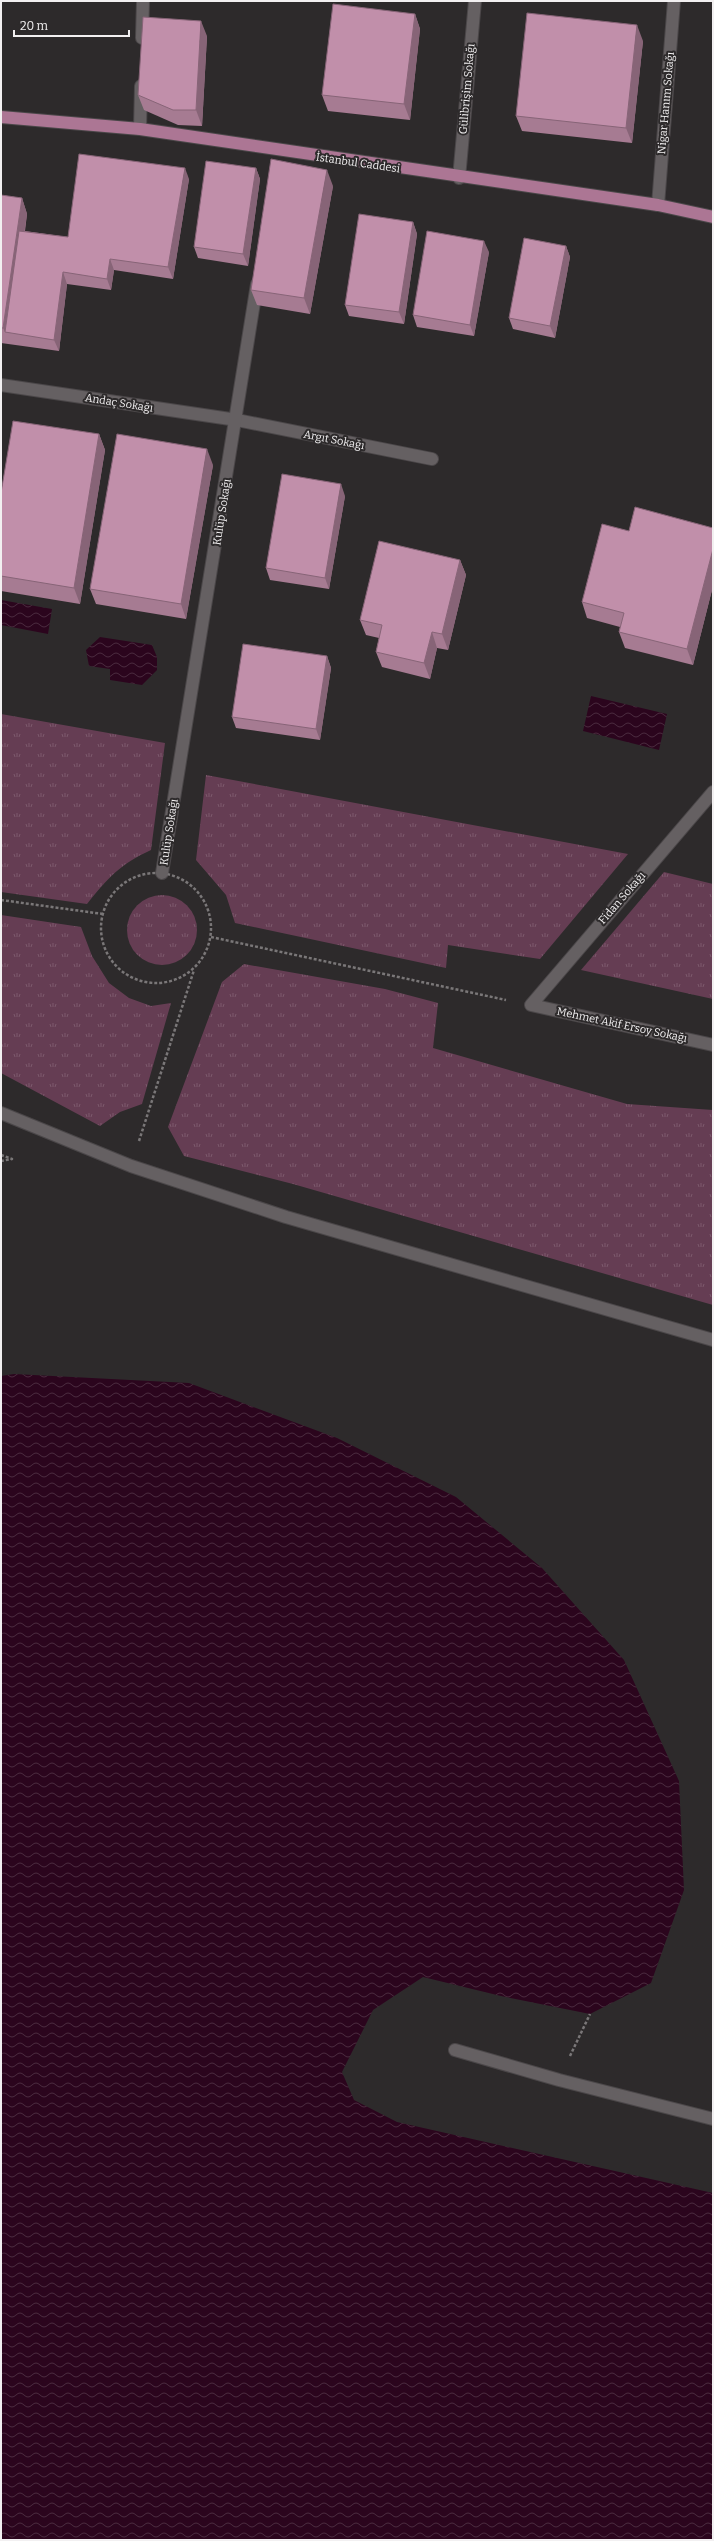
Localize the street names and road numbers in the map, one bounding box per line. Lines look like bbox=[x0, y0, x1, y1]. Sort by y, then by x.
street label: Gülibrişim Sokağı bbox=[457, 42, 478, 135]
street label: Nigar Hanım Sokağı bbox=[655, 51, 677, 155]
street label: İstanbul Caddesi bbox=[315, 150, 402, 175]
street label: Andaç Sokağı bbox=[84, 391, 155, 415]
street label: Argıt Sokağı bbox=[302, 428, 366, 452]
street label: Kulüp Sokağı bbox=[210, 477, 234, 546]
street label: Kulüp Sokağı bbox=[157, 797, 181, 866]
street label: Fidan Sokağı bbox=[596, 869, 649, 927]
street label: Mehmet Akif Ersoy Sokağı bbox=[556, 1005, 689, 1045]

